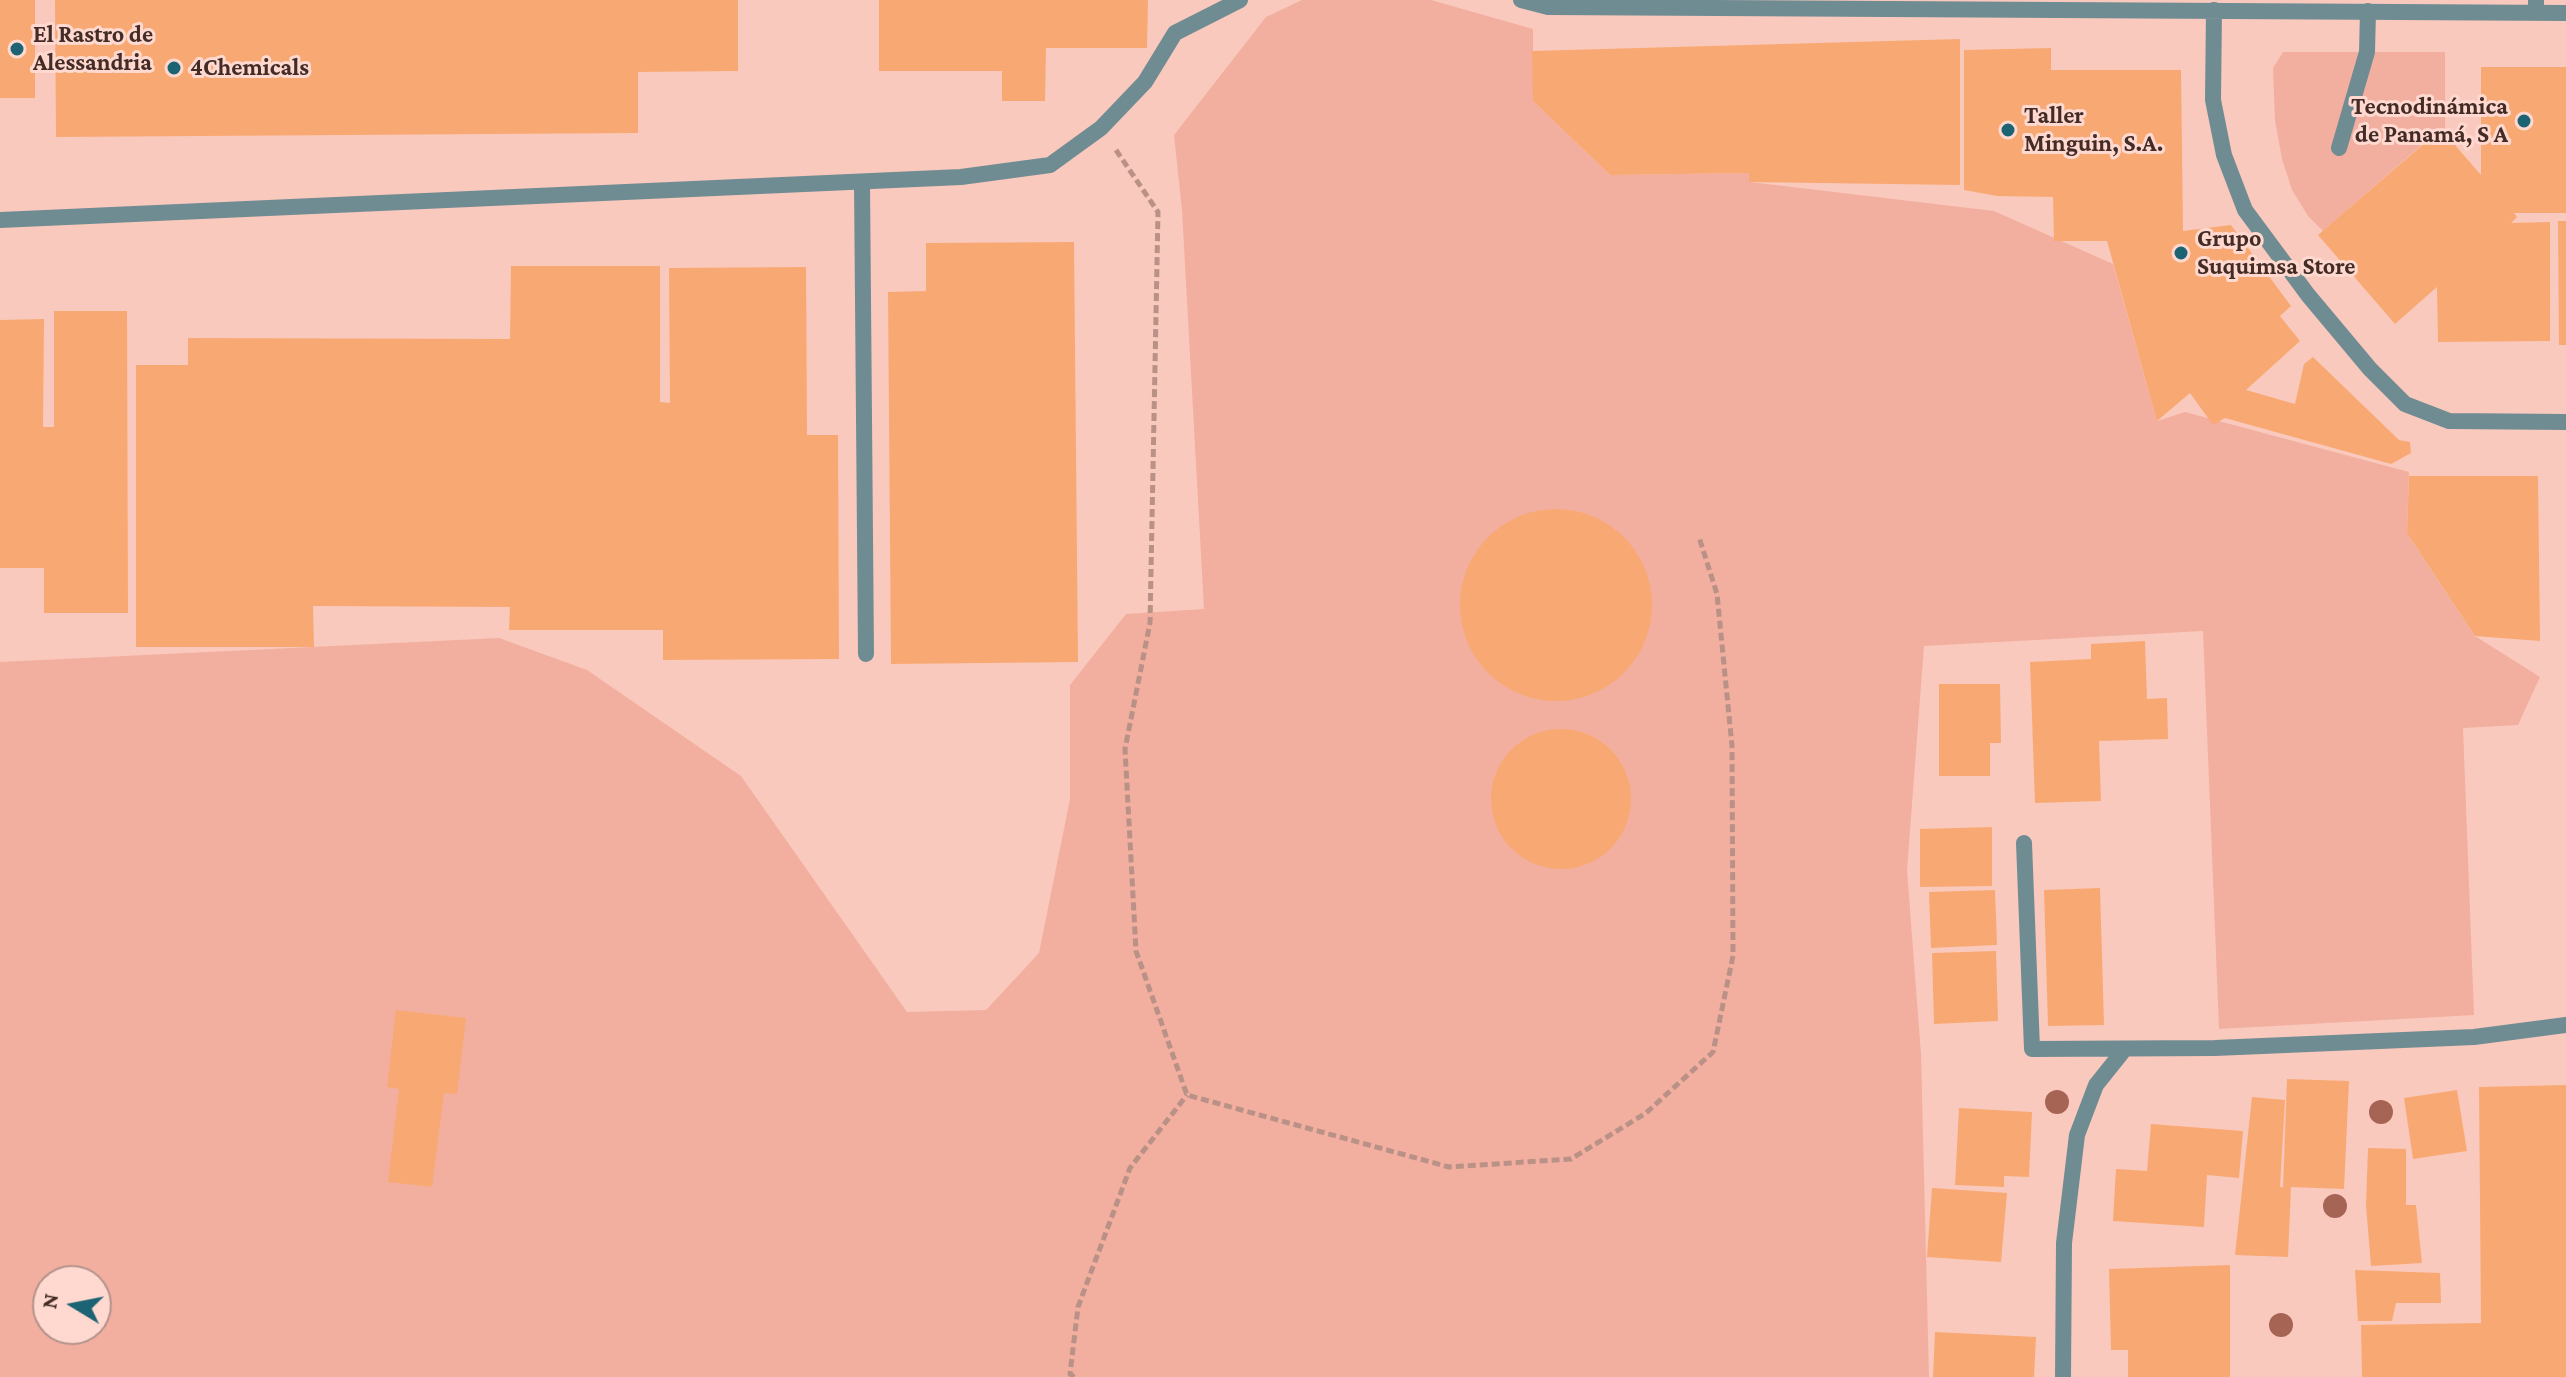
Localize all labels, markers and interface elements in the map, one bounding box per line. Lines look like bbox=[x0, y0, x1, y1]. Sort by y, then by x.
place label: El Rastro de Alessandria bbox=[33, 21, 153, 77]
marker: El Rastro de Alessandria bbox=[8, 40, 26, 58]
place label: 4Chemicals bbox=[190, 54, 309, 82]
marker: 4Chemicals bbox=[165, 59, 183, 77]
place label: Tecnodinámica de Panamá, S A bbox=[2351, 93, 2508, 149]
place label: Taller Minguin, S.A. bbox=[2024, 102, 2164, 158]
marker: Tecnodinámica de Panamá, S A bbox=[2515, 112, 2533, 130]
marker: Taller Minguin, S.A. bbox=[1999, 121, 2017, 139]
place label: Grupo Suquimsa Store bbox=[2197, 225, 2355, 281]
marker: Grupo Suquimsa Store bbox=[2172, 244, 2190, 262]
north arrow bbox=[32, 1265, 112, 1345]
text: N bbox=[36, 1292, 63, 1311]

